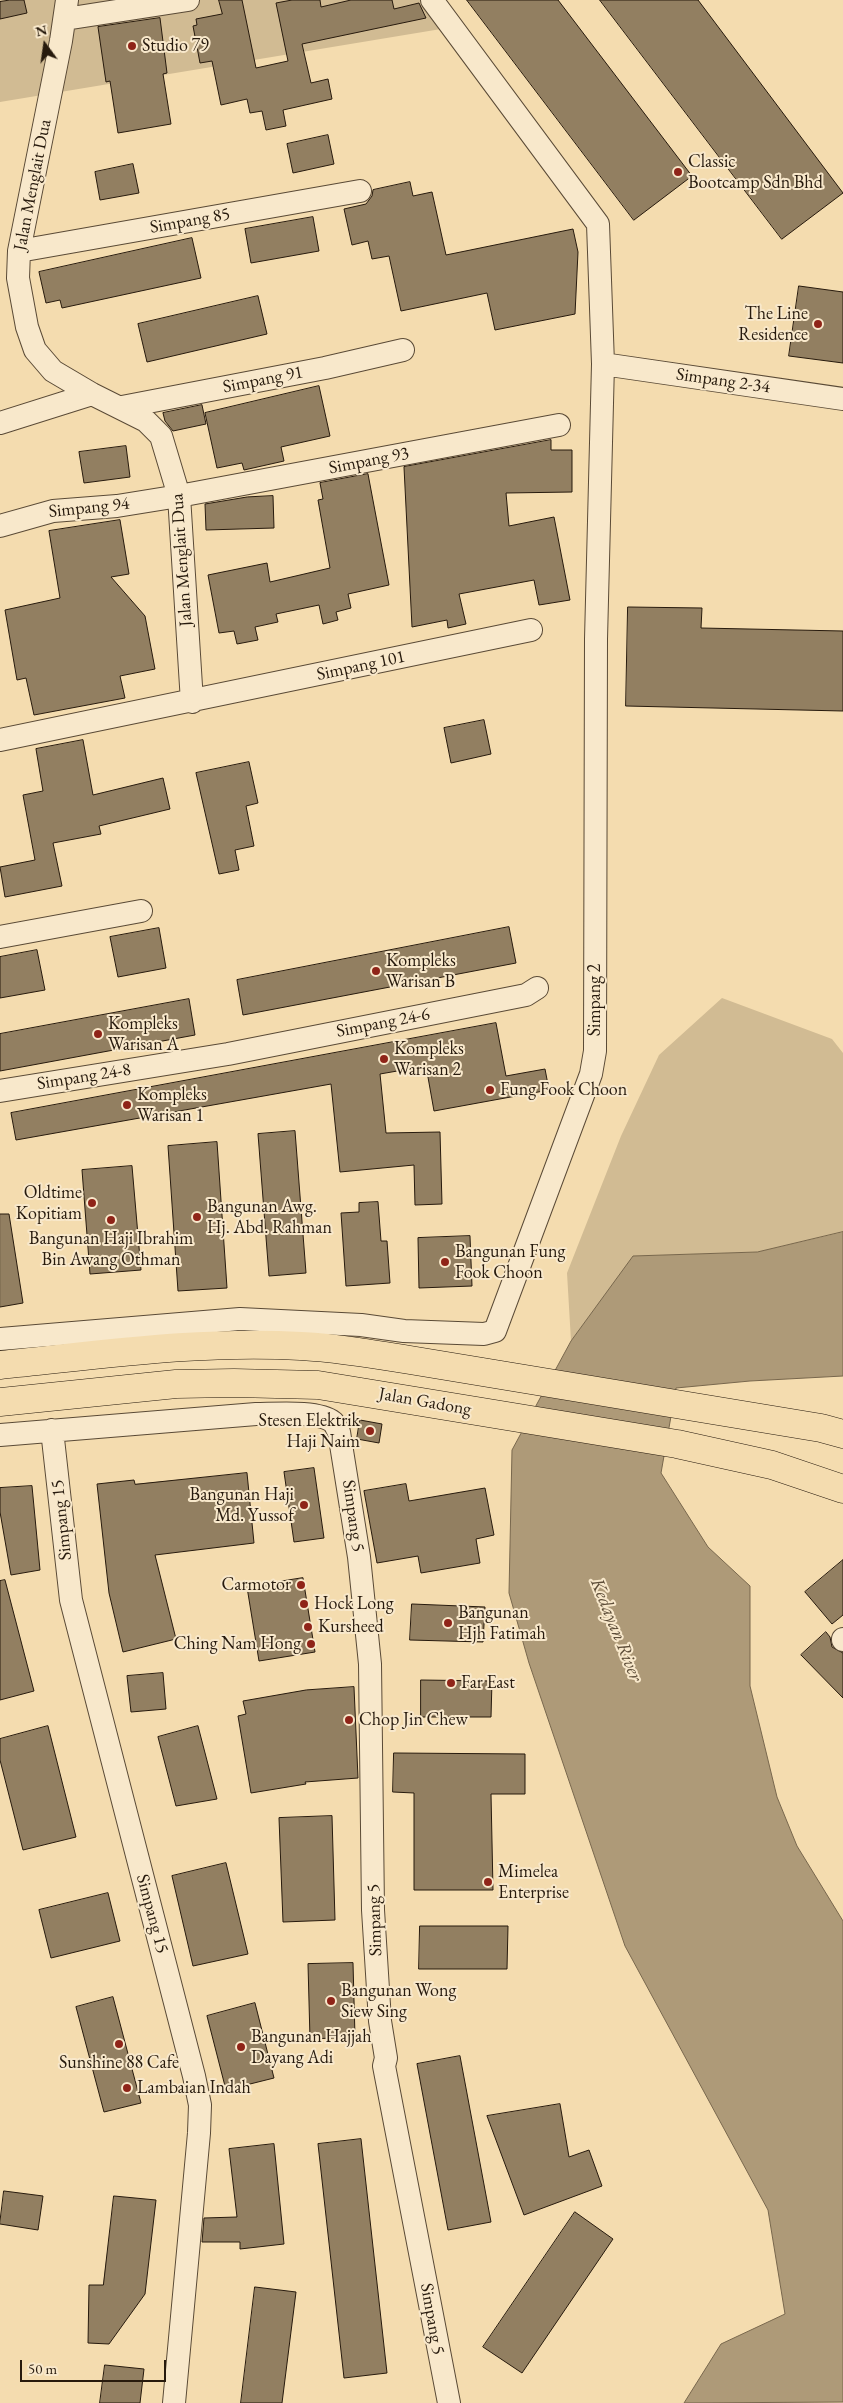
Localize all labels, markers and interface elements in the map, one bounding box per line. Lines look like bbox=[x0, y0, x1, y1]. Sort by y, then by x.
north arrow bbox=[20, 20, 70, 70]
text: N bbox=[34, 20, 49, 41]
place label: Studio 79 bbox=[142, 35, 209, 57]
marker: Studio 79 bbox=[126, 40, 138, 52]
street label: Jalan Menglait Dua bbox=[10, 117, 56, 253]
place label: Classic Bootcamp Sdn Bhd bbox=[688, 151, 823, 193]
marker: Classic Bootcamp Sdn Bhd bbox=[672, 166, 684, 178]
street label: Simpang 85 bbox=[148, 203, 232, 239]
place label: The Line Residence bbox=[738, 303, 808, 346]
marker: The Line Residence bbox=[812, 318, 824, 330]
street label: Simpang 91 bbox=[221, 362, 305, 398]
street label: Simpang 2-34 bbox=[675, 364, 771, 398]
street label: Simpang 93 bbox=[327, 443, 411, 479]
street label: Simpang 94 bbox=[48, 493, 130, 523]
street label: Jalan Menglait Dua bbox=[167, 493, 197, 627]
street label: Simpang 101 bbox=[315, 646, 407, 686]
place label: Kompleks Warisan B bbox=[386, 950, 456, 992]
street label: Simpang 2 bbox=[584, 964, 606, 1036]
marker: Kompleks Warisan B bbox=[370, 965, 382, 977]
street label: Simpang 24-6 bbox=[334, 1003, 432, 1043]
place label: Kompleks Warisan A bbox=[108, 1013, 179, 1056]
marker: Kompleks Warisan A bbox=[92, 1028, 104, 1040]
place label: Kompleks Warisan 2 bbox=[394, 1038, 464, 1080]
marker: Kompleks Warisan 2 bbox=[378, 1053, 390, 1065]
street label: Simpang 24-8 bbox=[36, 1059, 132, 1095]
place label: Fung Fook Choon bbox=[500, 1079, 627, 1101]
place label: Kompleks Warisan 1 bbox=[137, 1084, 207, 1126]
marker: Fung Fook Choon bbox=[484, 1084, 496, 1096]
marker: Kompleks Warisan 1 bbox=[121, 1099, 133, 1111]
place label: Oldtime Kopitiam bbox=[16, 1182, 82, 1224]
place label: Bangunan Awg. Hj. Abd. Rahman bbox=[207, 1196, 332, 1238]
marker: Oldtime Kopitiam bbox=[86, 1197, 98, 1209]
marker: Bangunan Awg. Hj. Abd. Rahman bbox=[191, 1211, 203, 1223]
marker: Bangunan Haji Ibrahim Bin Awang Othman bbox=[105, 1214, 117, 1226]
place label: Bangunan Haji Ibrahim Bin Awang Othman bbox=[29, 1228, 193, 1270]
place label: Bangunan Fung Fook Choon bbox=[455, 1241, 565, 1284]
marker: Bangunan Fung Fook Choon bbox=[439, 1256, 451, 1268]
street label: Jalan Gadong bbox=[377, 1383, 473, 1421]
place label: Stesen Elektrik Haji Naim bbox=[259, 1410, 360, 1452]
marker: Stesen Elektrik Haji Naim bbox=[364, 1425, 376, 1437]
street label: Simpang 15 bbox=[47, 1479, 77, 1561]
street label: Simpang 5 bbox=[337, 1479, 369, 1553]
place label: Bangunan Haji Md. Yussof bbox=[190, 1484, 294, 1526]
marker: Bangunan Haji Md. Yussof bbox=[298, 1499, 310, 1511]
place label: Carmotor bbox=[222, 1574, 291, 1596]
water label: Kedayan River bbox=[585, 1575, 647, 1685]
marker: Carmotor bbox=[295, 1579, 307, 1591]
place label: Hock Long bbox=[314, 1593, 394, 1615]
marker: Hock Long bbox=[298, 1598, 310, 1610]
place label: Bangunan Hjh Fatimah bbox=[458, 1602, 546, 1645]
place label: Kursheed bbox=[318, 1616, 384, 1638]
marker: Bangunan Hjh Fatimah bbox=[442, 1617, 454, 1629]
marker: Kursheed bbox=[302, 1621, 314, 1633]
place label: Ching Nam Hong bbox=[174, 1633, 301, 1655]
marker: Ching Nam Hong bbox=[305, 1638, 317, 1650]
place label: Far East bbox=[461, 1672, 515, 1694]
marker: Far East bbox=[445, 1677, 457, 1689]
place label: Chop Jin Chew bbox=[359, 1709, 468, 1731]
marker: Chop Jin Chew bbox=[343, 1714, 355, 1726]
place label: Mimelea Enterprise bbox=[498, 1861, 569, 1904]
street label: Simpang 15 bbox=[131, 1872, 173, 1956]
marker: Mimelea Enterprise bbox=[482, 1876, 494, 1888]
street label: Simpang 5 bbox=[363, 1883, 387, 1957]
place label: Bangunan Wong Siew Sing bbox=[341, 1980, 456, 2022]
marker: Bangunan Wong Siew Sing bbox=[325, 1995, 337, 2007]
place label: Bangunan Hajjah Dayang Adi bbox=[251, 2026, 372, 2068]
marker: Sunshine 88 Cafe bbox=[113, 2038, 125, 2050]
marker: Bangunan Hajjah Dayang Adi bbox=[235, 2041, 247, 2053]
place label: Sunshine 88 Cafe bbox=[59, 2052, 179, 2074]
place label: Lambaian Indah bbox=[137, 2077, 251, 2099]
marker: Lambaian Indah bbox=[121, 2082, 133, 2094]
street label: Simpang 5 bbox=[415, 2281, 449, 2357]
scale bar bbox=[22, 2350, 169, 2382]
text: 50 m bbox=[28, 2359, 57, 2378]

